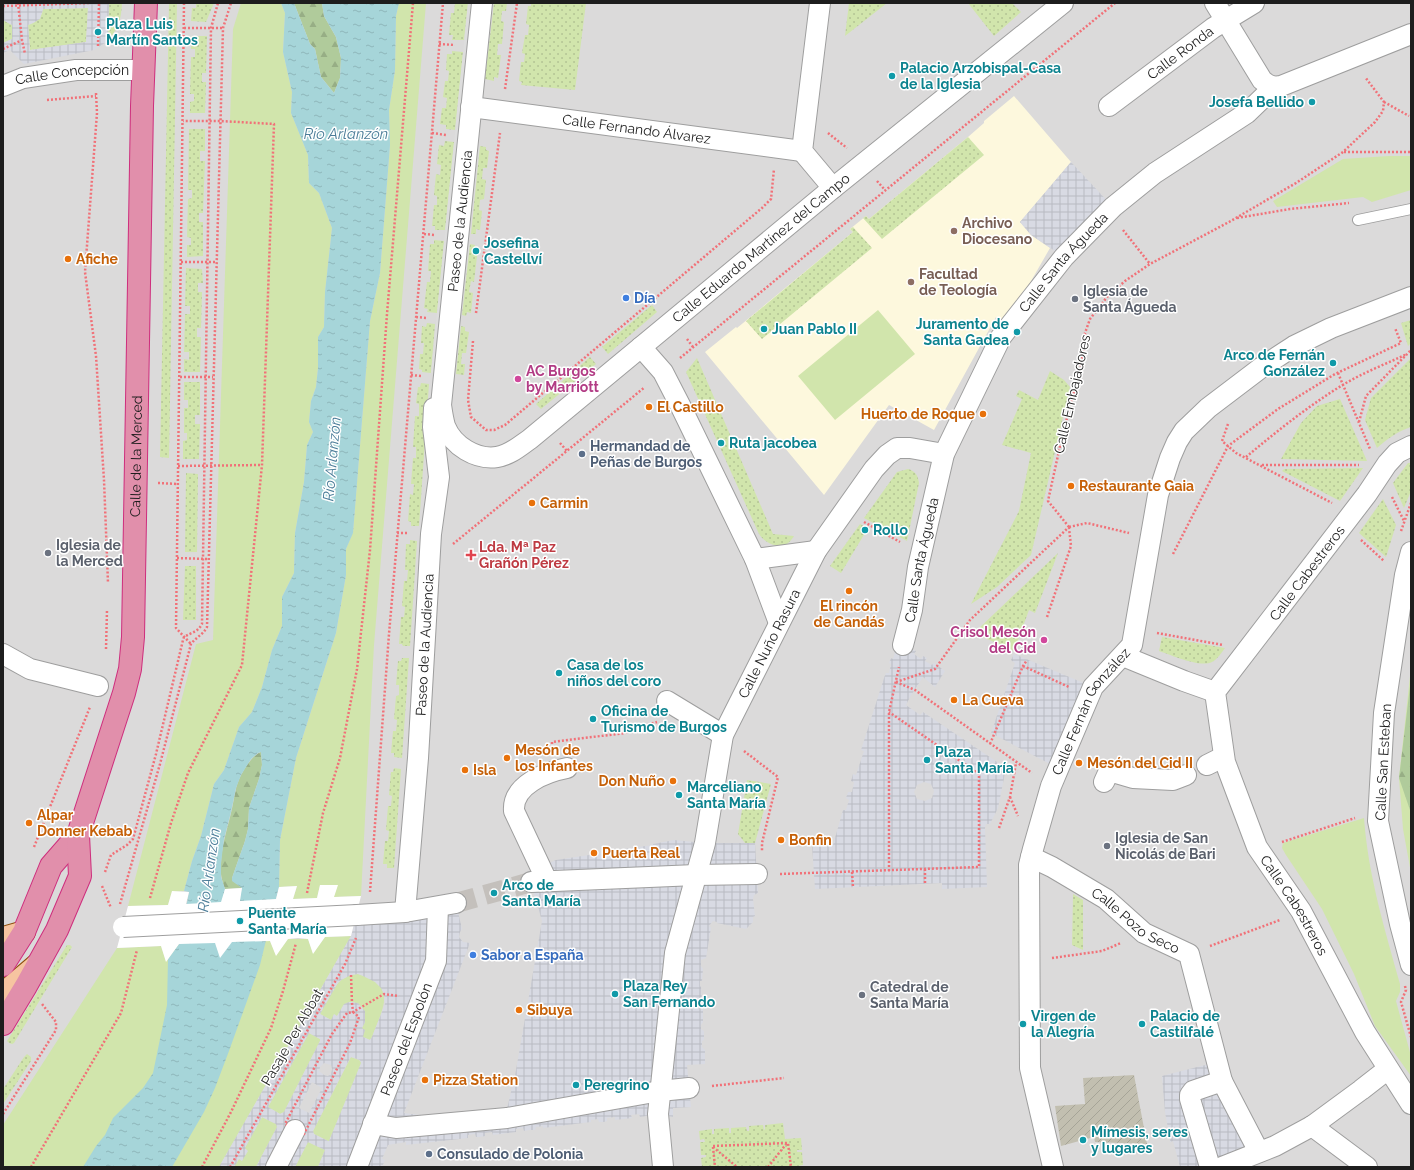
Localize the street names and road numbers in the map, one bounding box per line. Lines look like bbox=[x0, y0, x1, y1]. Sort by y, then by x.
street label: Calle Ronda bbox=[1144, 23, 1216, 83]
street label: Calle Concepción bbox=[13, 62, 129, 88]
street label: Calle Fernando Álvarez bbox=[561, 111, 712, 147]
street label: Paseo de la Audiencia bbox=[445, 149, 475, 293]
street label: Calle Eduardo Martínez del Campo bbox=[669, 170, 853, 326]
street label: Calle Santa Águeda bbox=[1016, 209, 1111, 315]
street label: Calle Embajadores bbox=[1051, 333, 1094, 455]
street label: Calle de la Merced bbox=[127, 395, 145, 517]
street label: Calle Santa Águeda bbox=[901, 496, 942, 624]
street label: Calle Cabestreros bbox=[1266, 522, 1348, 624]
street label: Paseo de la Audiencia bbox=[412, 573, 437, 716]
street label: Calle Nuño Rasura bbox=[735, 586, 803, 701]
street label: Calle Fernán González bbox=[1049, 645, 1133, 777]
street label: Calle San Esteban bbox=[1372, 703, 1394, 821]
street label: Calle Cabestreros bbox=[1257, 852, 1331, 958]
street label: Calle Pozo Seco bbox=[1089, 884, 1182, 956]
street label: Paseo del Espolón bbox=[377, 980, 435, 1098]
street label: Pasaje Per Abbat bbox=[258, 985, 326, 1088]

